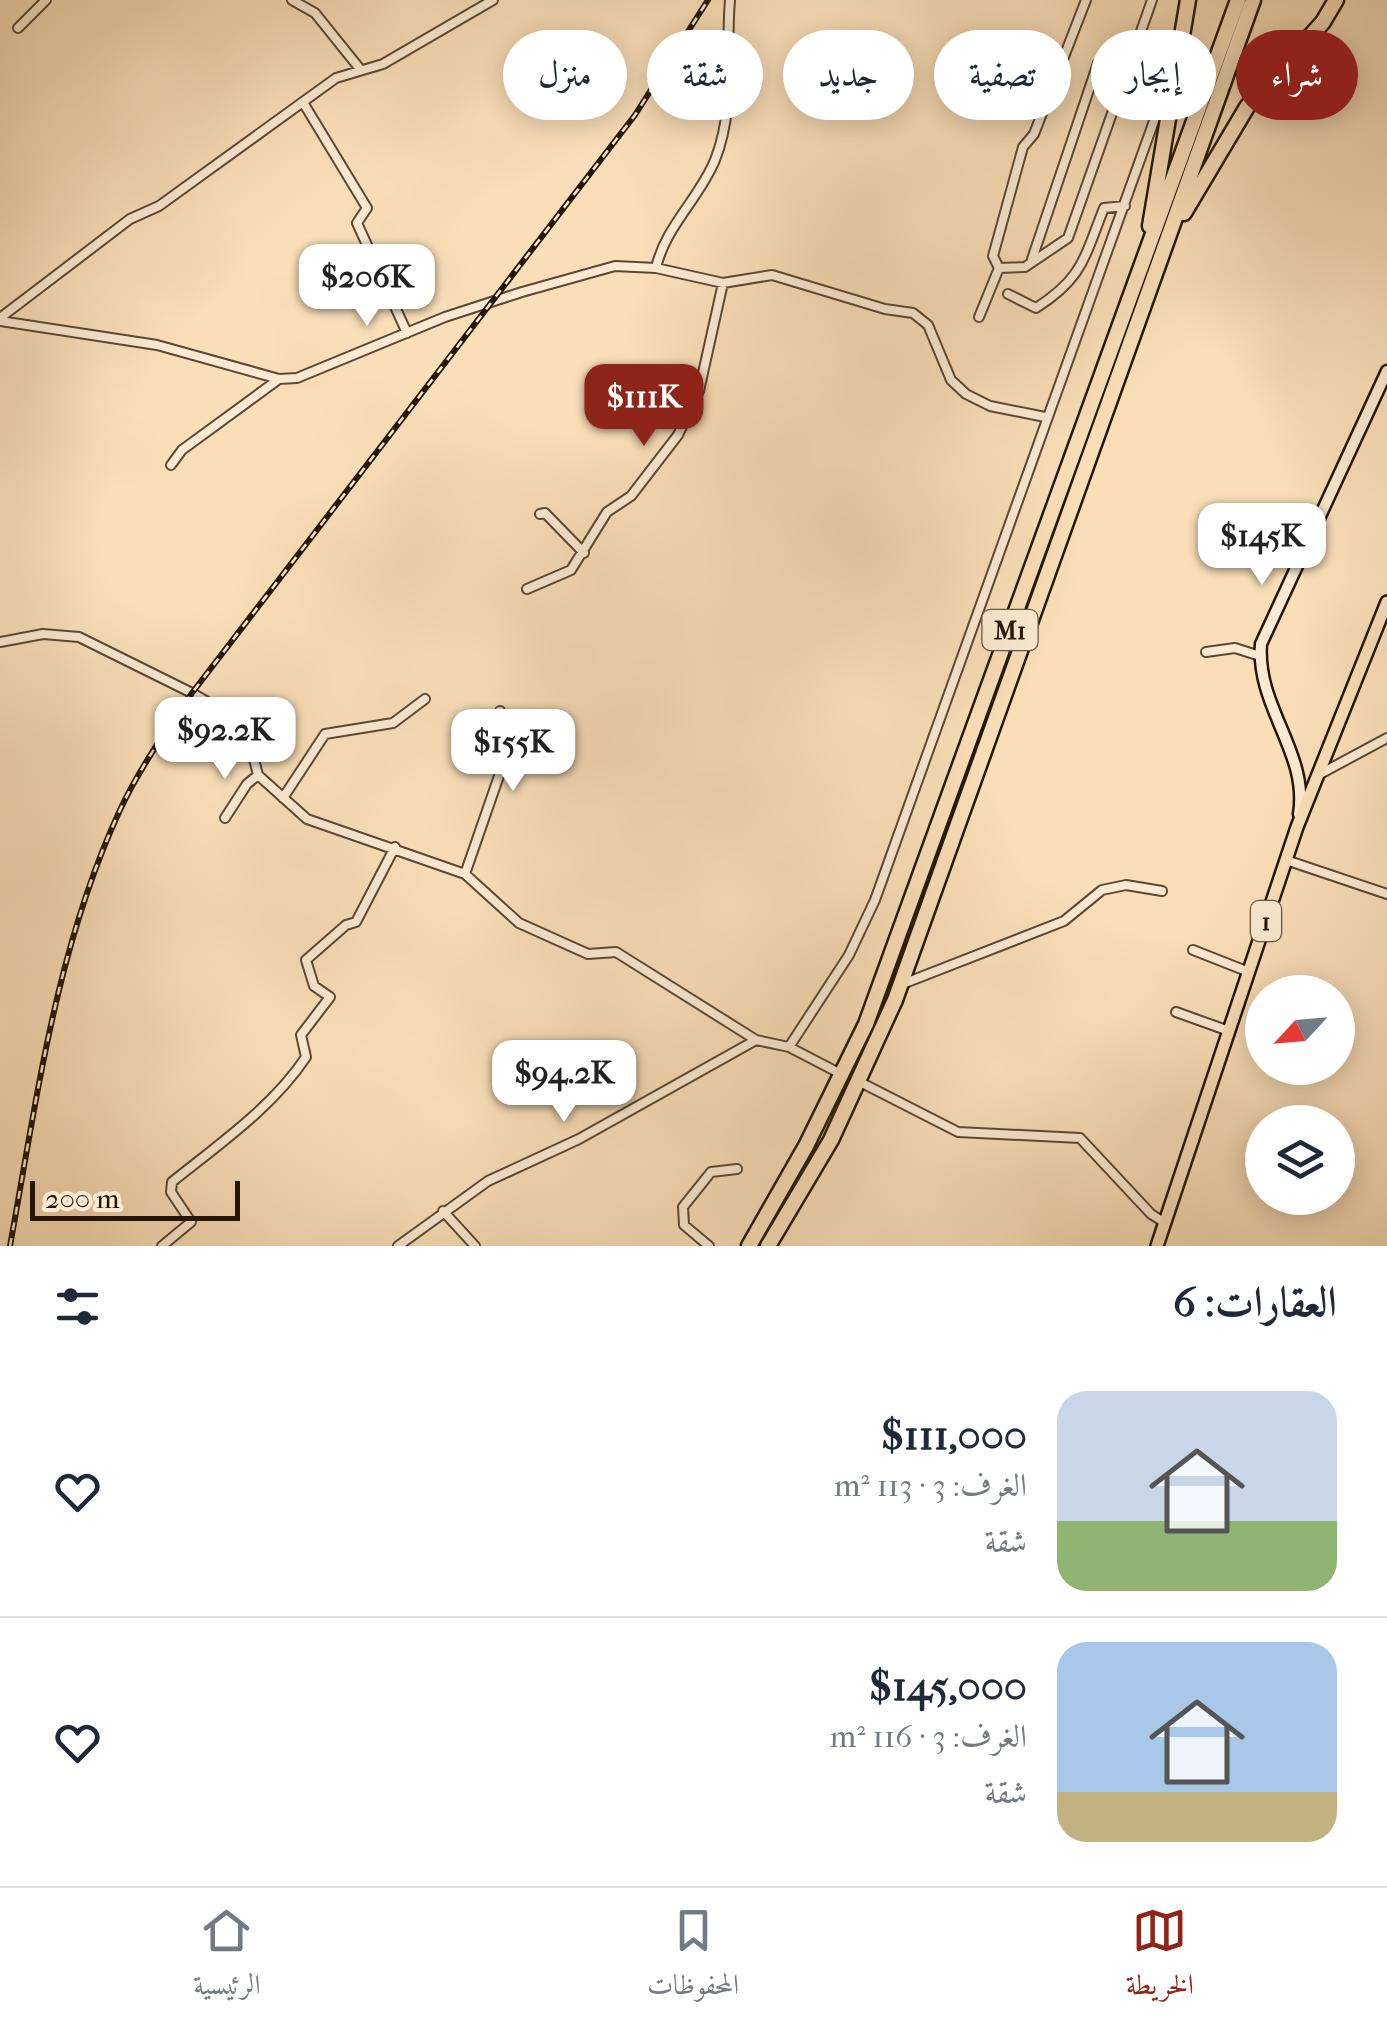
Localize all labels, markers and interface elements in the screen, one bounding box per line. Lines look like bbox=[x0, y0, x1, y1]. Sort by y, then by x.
chip: منزل bbox=[503, 30, 627, 120]
chip: شقة bbox=[647, 30, 763, 120]
chip: جديد bbox=[783, 30, 914, 120]
chip: تصفية bbox=[934, 30, 1071, 120]
chip: إيجار bbox=[1091, 30, 1216, 120]
chip: شراء bbox=[1236, 30, 1358, 120]
pin: $206K bbox=[297, 244, 437, 329]
text: $206K bbox=[321, 258, 413, 295]
pin: $111K bbox=[574, 364, 714, 449]
text: $111K bbox=[606, 378, 682, 415]
pin: $145K bbox=[1192, 503, 1332, 588]
text: $145K bbox=[1220, 517, 1304, 554]
road number: M1 bbox=[982, 610, 1038, 650]
pin: $92.2K bbox=[144, 697, 306, 782]
pin: $155K bbox=[443, 709, 583, 794]
text: $92.2K bbox=[177, 711, 273, 748]
text: $155K bbox=[473, 723, 553, 760]
road number: 1 bbox=[1251, 901, 1281, 941]
north arrow bbox=[1245, 975, 1355, 1085]
map controls bbox=[1245, 975, 1355, 1215]
pin: $94.2K bbox=[483, 1040, 645, 1125]
text: $94.2K bbox=[514, 1054, 614, 1091]
button: layers bbox=[1245, 1105, 1355, 1215]
scale bar bbox=[30, 1176, 240, 1220]
text: 200 m bbox=[45, 1182, 120, 1215]
text: العقارات: 6 bbox=[1173, 1278, 1337, 1327]
icon: filters bbox=[50, 1279, 105, 1334]
text: $111,000 bbox=[881, 1411, 1027, 1460]
icon: home bbox=[1137, 1431, 1257, 1551]
icon: heart bbox=[50, 1464, 105, 1519]
text: الغرف: 3 · 113 m² bbox=[834, 1467, 1027, 1504]
text: شقة bbox=[985, 1523, 1027, 1560]
text: $145,000 bbox=[869, 1662, 1027, 1711]
icon: home bbox=[1137, 1682, 1257, 1802]
icon: heart bbox=[50, 1715, 105, 1770]
text: الغرف: 3 · 116 m² bbox=[830, 1718, 1027, 1755]
text: شقة bbox=[985, 1774, 1027, 1811]
tab: الرئيسية bbox=[193, 1903, 260, 2012]
tab: المحفوظات bbox=[647, 1903, 739, 2012]
tab: الخريطة bbox=[1126, 1903, 1194, 2012]

